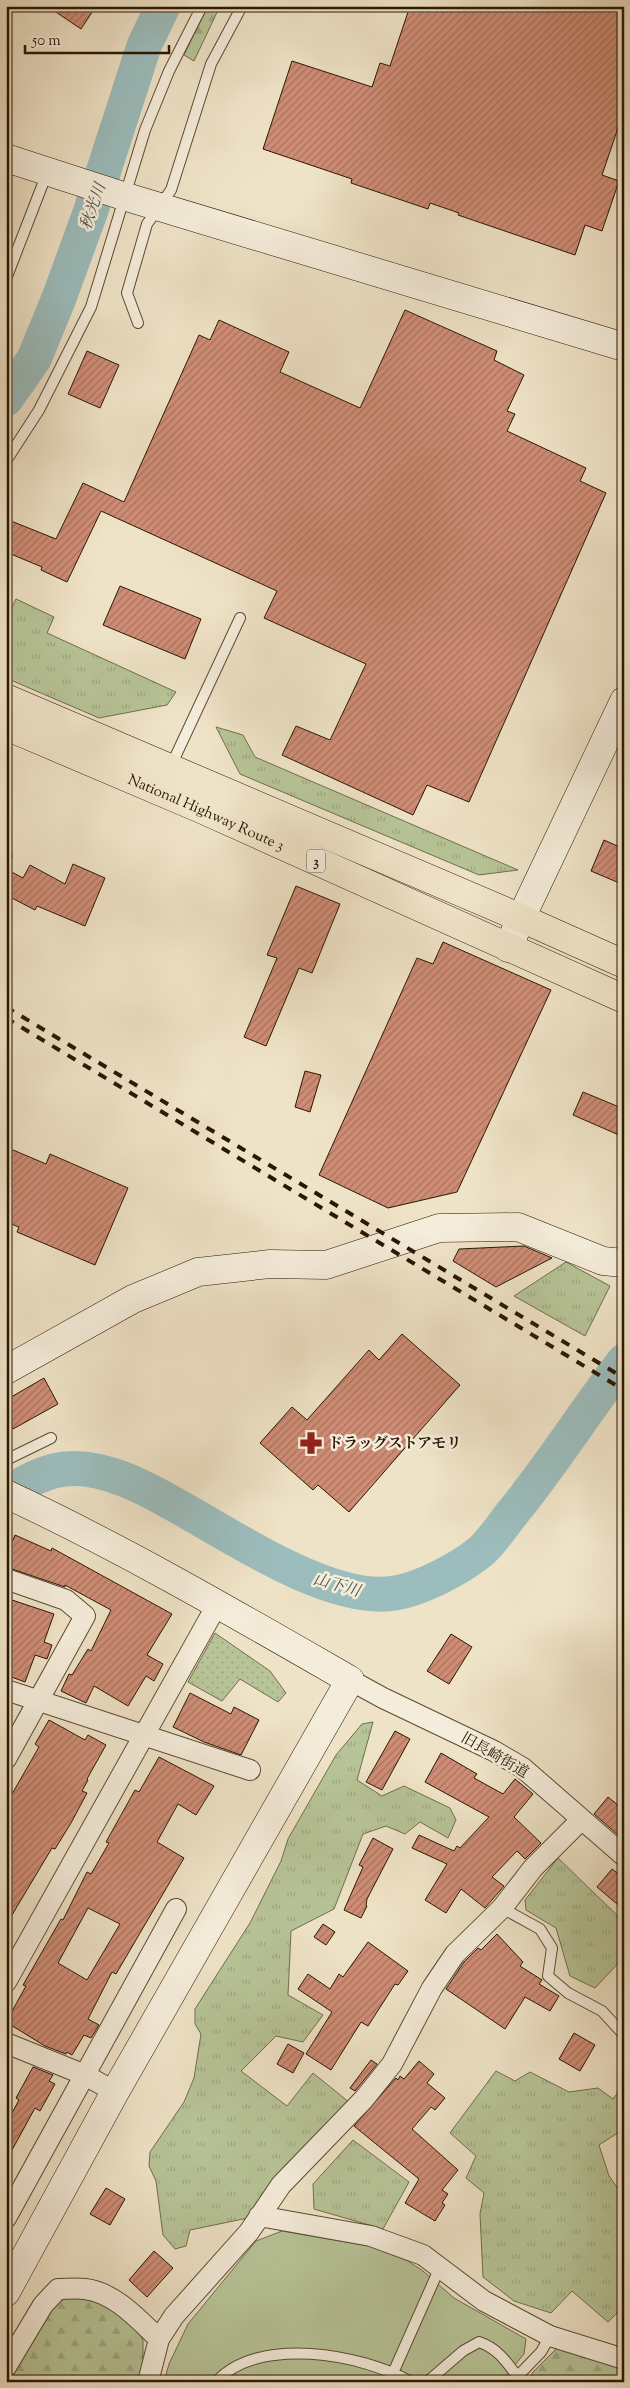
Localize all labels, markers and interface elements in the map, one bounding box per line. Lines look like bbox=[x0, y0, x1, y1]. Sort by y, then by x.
scale bar bbox=[25, 22, 169, 54]
text: 50 m bbox=[31, 31, 61, 52]
water label: 秋光川 bbox=[76, 178, 114, 233]
street label: National Highway Route 3 bbox=[124, 770, 287, 857]
road number: 3 bbox=[307, 849, 325, 872]
pharmacy icon: ドラッグストアモリ bbox=[298, 1430, 324, 1456]
place label: ドラッグストアモリ bbox=[328, 1434, 462, 1455]
water label: 山下川 bbox=[310, 1569, 364, 1605]
street label: 旧長崎街道 bbox=[457, 1728, 532, 1784]

